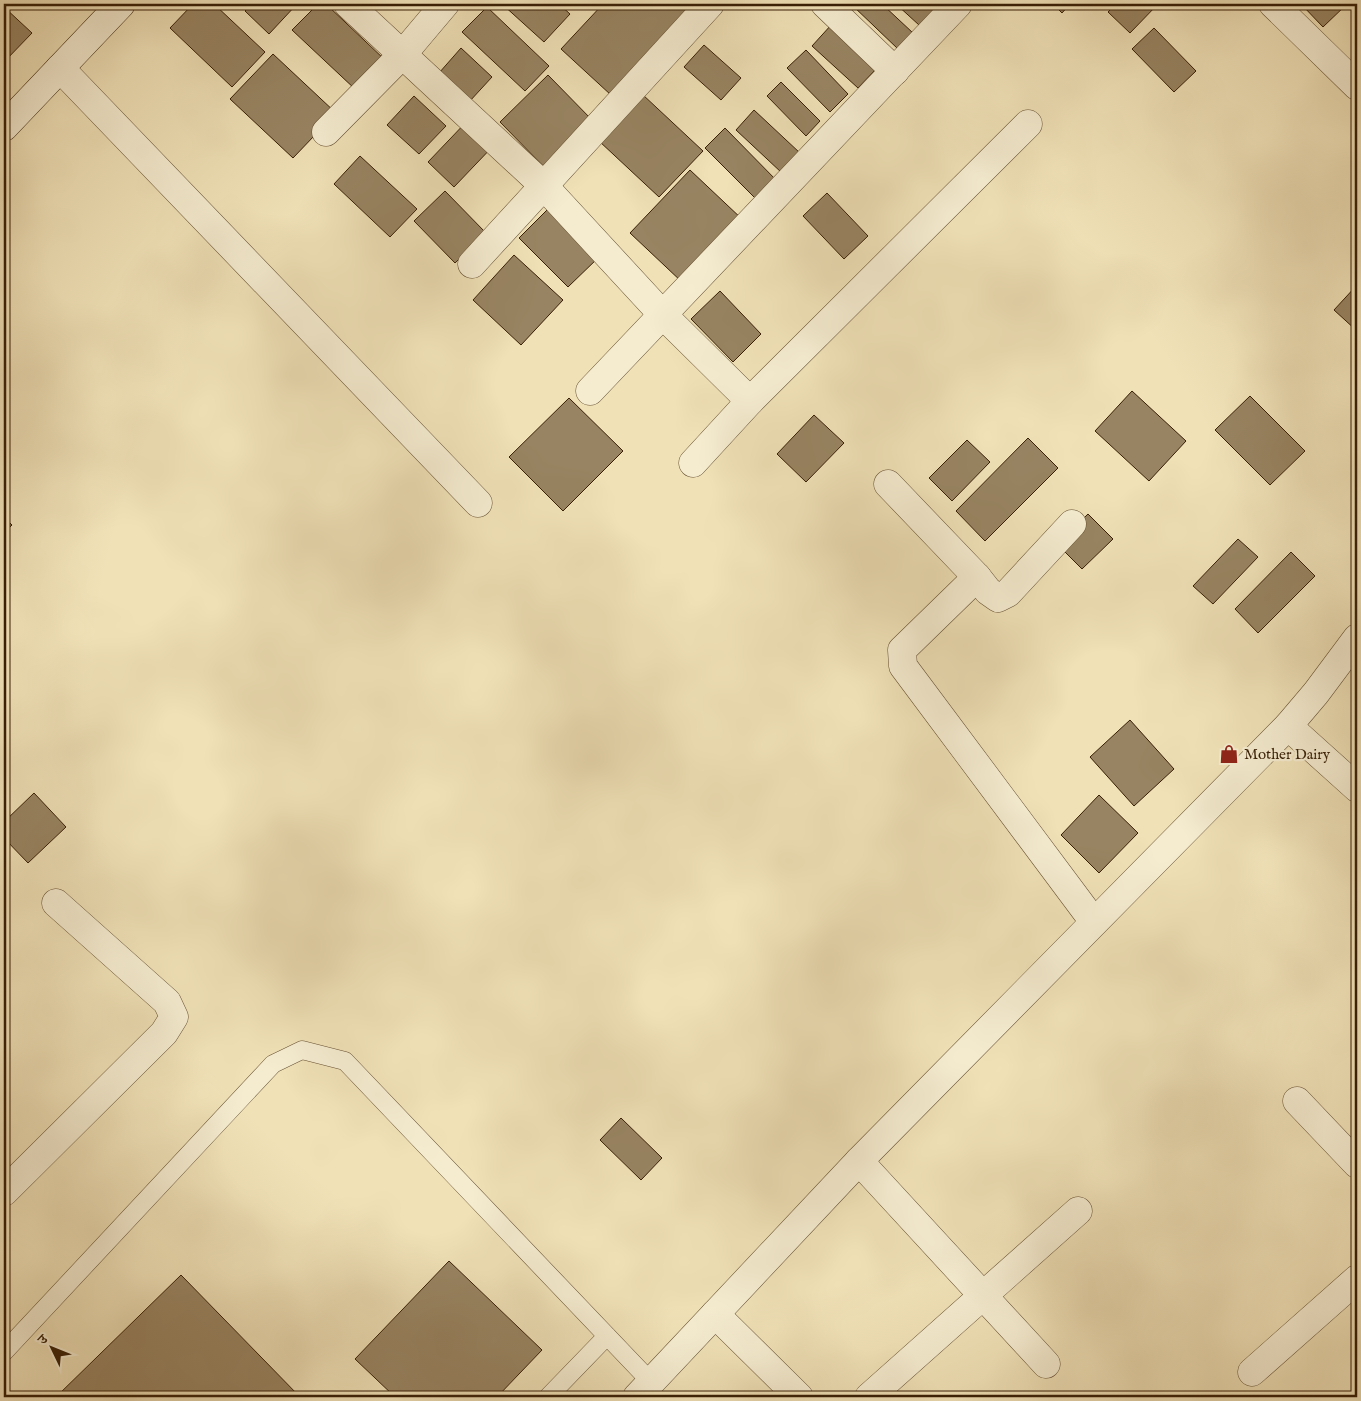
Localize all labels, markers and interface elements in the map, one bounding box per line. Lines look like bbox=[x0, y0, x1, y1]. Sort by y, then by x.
shop icon: Mother Dairy bbox=[1218, 743, 1240, 765]
place label: Mother Dairy bbox=[1244, 745, 1331, 764]
north arrow bbox=[28, 1324, 78, 1374]
text: उ bbox=[34, 1330, 53, 1349]

